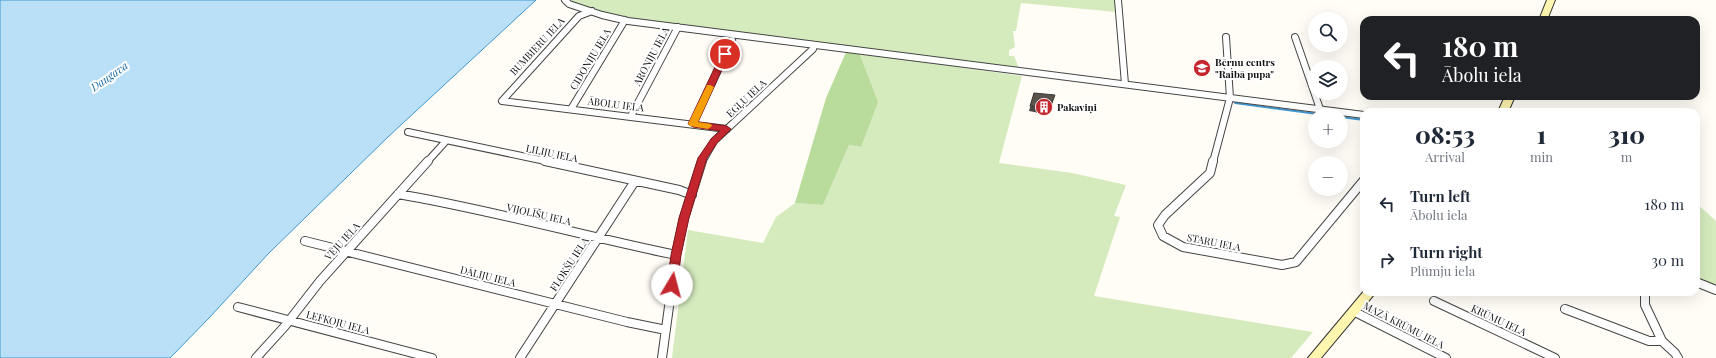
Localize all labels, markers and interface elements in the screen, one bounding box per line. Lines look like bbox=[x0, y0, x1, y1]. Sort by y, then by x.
map controls bbox=[1308, 12, 1348, 196]
button: search bbox=[1308, 12, 1348, 52]
street label: BUMBIERU IELA bbox=[506, 13, 568, 78]
street label: ARONIJU IELA bbox=[629, 24, 673, 89]
street label: CIDONIJU IELA bbox=[566, 25, 614, 92]
text: 180 m bbox=[1442, 27, 1518, 64]
icon: left bbox=[1376, 32, 1428, 84]
pin bbox=[708, 37, 742, 71]
icon: arrive bbox=[714, 43, 736, 65]
place label: Bērnu centrs "Raibā pupa" bbox=[1215, 55, 1275, 81]
water label: Daugava bbox=[87, 58, 131, 95]
school or university icon: Bērnu centrs "Raibā pupa" bbox=[1192, 58, 1212, 78]
button: layers bbox=[1308, 60, 1348, 100]
text: Ābolu iela bbox=[1442, 63, 1522, 87]
street label: EGĻU IELA bbox=[723, 75, 770, 120]
street label: ĀBOLU IELA bbox=[586, 93, 646, 114]
building icon: Pakaviņi bbox=[1034, 97, 1054, 117]
place label: Pakaviņi bbox=[1057, 100, 1097, 114]
button: + bbox=[1308, 108, 1348, 148]
text: 08:53 bbox=[1415, 118, 1475, 150]
text: 1 bbox=[1537, 118, 1546, 150]
text: 310 bbox=[1608, 118, 1645, 150]
street label: LILIJU IELA bbox=[525, 141, 580, 165]
text: Arrival bbox=[1425, 148, 1465, 165]
text: min bbox=[1530, 148, 1553, 165]
text: m bbox=[1621, 148, 1632, 165]
button: − bbox=[1308, 156, 1348, 196]
text: Turn left bbox=[1410, 186, 1471, 206]
icon: left bbox=[1376, 193, 1398, 215]
text: 180 m bbox=[1645, 194, 1684, 214]
street label: VIJOLĪŠU IELA bbox=[504, 200, 573, 228]
text: Ābolu iela bbox=[1410, 206, 1468, 223]
street label: VĒJU IELA bbox=[321, 218, 363, 264]
street label: STARU IELA bbox=[1186, 230, 1243, 254]
street label: FLOKŠU IELA bbox=[546, 234, 592, 294]
text: Turn right bbox=[1410, 242, 1483, 262]
icon: right bbox=[1376, 249, 1398, 271]
text: 30 m bbox=[1651, 250, 1684, 270]
street label: DĀLIJU IELA bbox=[459, 262, 518, 290]
text: Plūmju iela bbox=[1410, 262, 1475, 279]
position arrow bbox=[651, 264, 693, 306]
street label: MAZĀ KRŪMU IELA bbox=[1361, 299, 1448, 352]
street label: KRŪMU IELA bbox=[1469, 301, 1530, 339]
street label: LEFKOJU IELA bbox=[305, 307, 372, 337]

